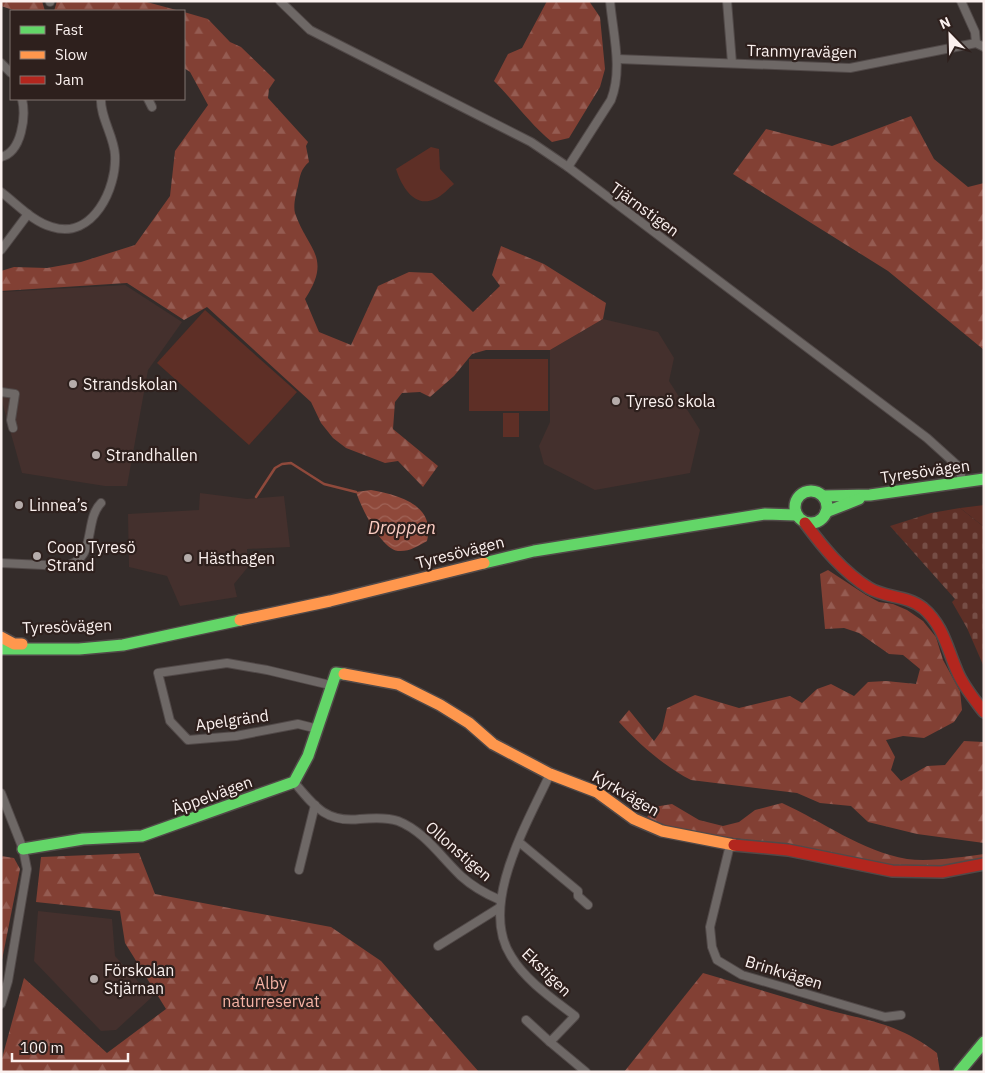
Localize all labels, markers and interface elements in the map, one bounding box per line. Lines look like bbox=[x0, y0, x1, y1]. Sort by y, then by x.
legend bbox=[10, 10, 185, 100]
north arrow bbox=[925, 10, 975, 60]
text: N bbox=[937, 13, 953, 33]
text: Fast bbox=[55, 20, 83, 39]
street label: Tranmyravägen bbox=[747, 40, 857, 62]
text: Slow bbox=[55, 45, 88, 64]
text: Jam bbox=[55, 70, 84, 89]
street label: Tjärnstigen bbox=[607, 177, 683, 241]
place label: Strandskolan bbox=[83, 374, 178, 394]
marker: Strandskolan bbox=[67, 378, 79, 390]
place label: Tyresö skola bbox=[626, 391, 716, 411]
marker: Tyresö skola bbox=[610, 395, 622, 407]
place label: Strandhallen bbox=[106, 445, 198, 465]
marker: Strandhallen bbox=[90, 449, 102, 461]
street label: Tyresövägen bbox=[879, 455, 971, 487]
place label: Linnea’s bbox=[29, 495, 88, 515]
marker: Linnea’s bbox=[13, 499, 25, 511]
water label: Droppen bbox=[368, 516, 436, 539]
street label: Tyresövägen bbox=[414, 531, 506, 573]
place label: Coop Tyresö Strand bbox=[47, 537, 136, 575]
place label: Hästhagen bbox=[198, 548, 275, 568]
marker: Coop Tyresö Strand bbox=[31, 550, 43, 562]
marker: Hästhagen bbox=[182, 552, 194, 564]
street label: Tyresövägen bbox=[22, 614, 112, 638]
street label: Apelgränd bbox=[194, 705, 270, 735]
street label: Kyrkvägen bbox=[589, 766, 663, 820]
street label: Äppelvägen bbox=[169, 771, 255, 819]
street label: Ollonstigen bbox=[422, 817, 496, 885]
street label: Ekstigen bbox=[518, 944, 576, 1000]
street label: Brinkvägen bbox=[743, 951, 825, 993]
place label: Förskolan Stjärnan bbox=[104, 960, 174, 998]
marker: Förskolan Stjärnan bbox=[88, 973, 100, 985]
park label: Alby naturreservat bbox=[222, 973, 320, 1011]
scale bar bbox=[12, 1030, 129, 1062]
text: 100 m bbox=[20, 1038, 64, 1057]

